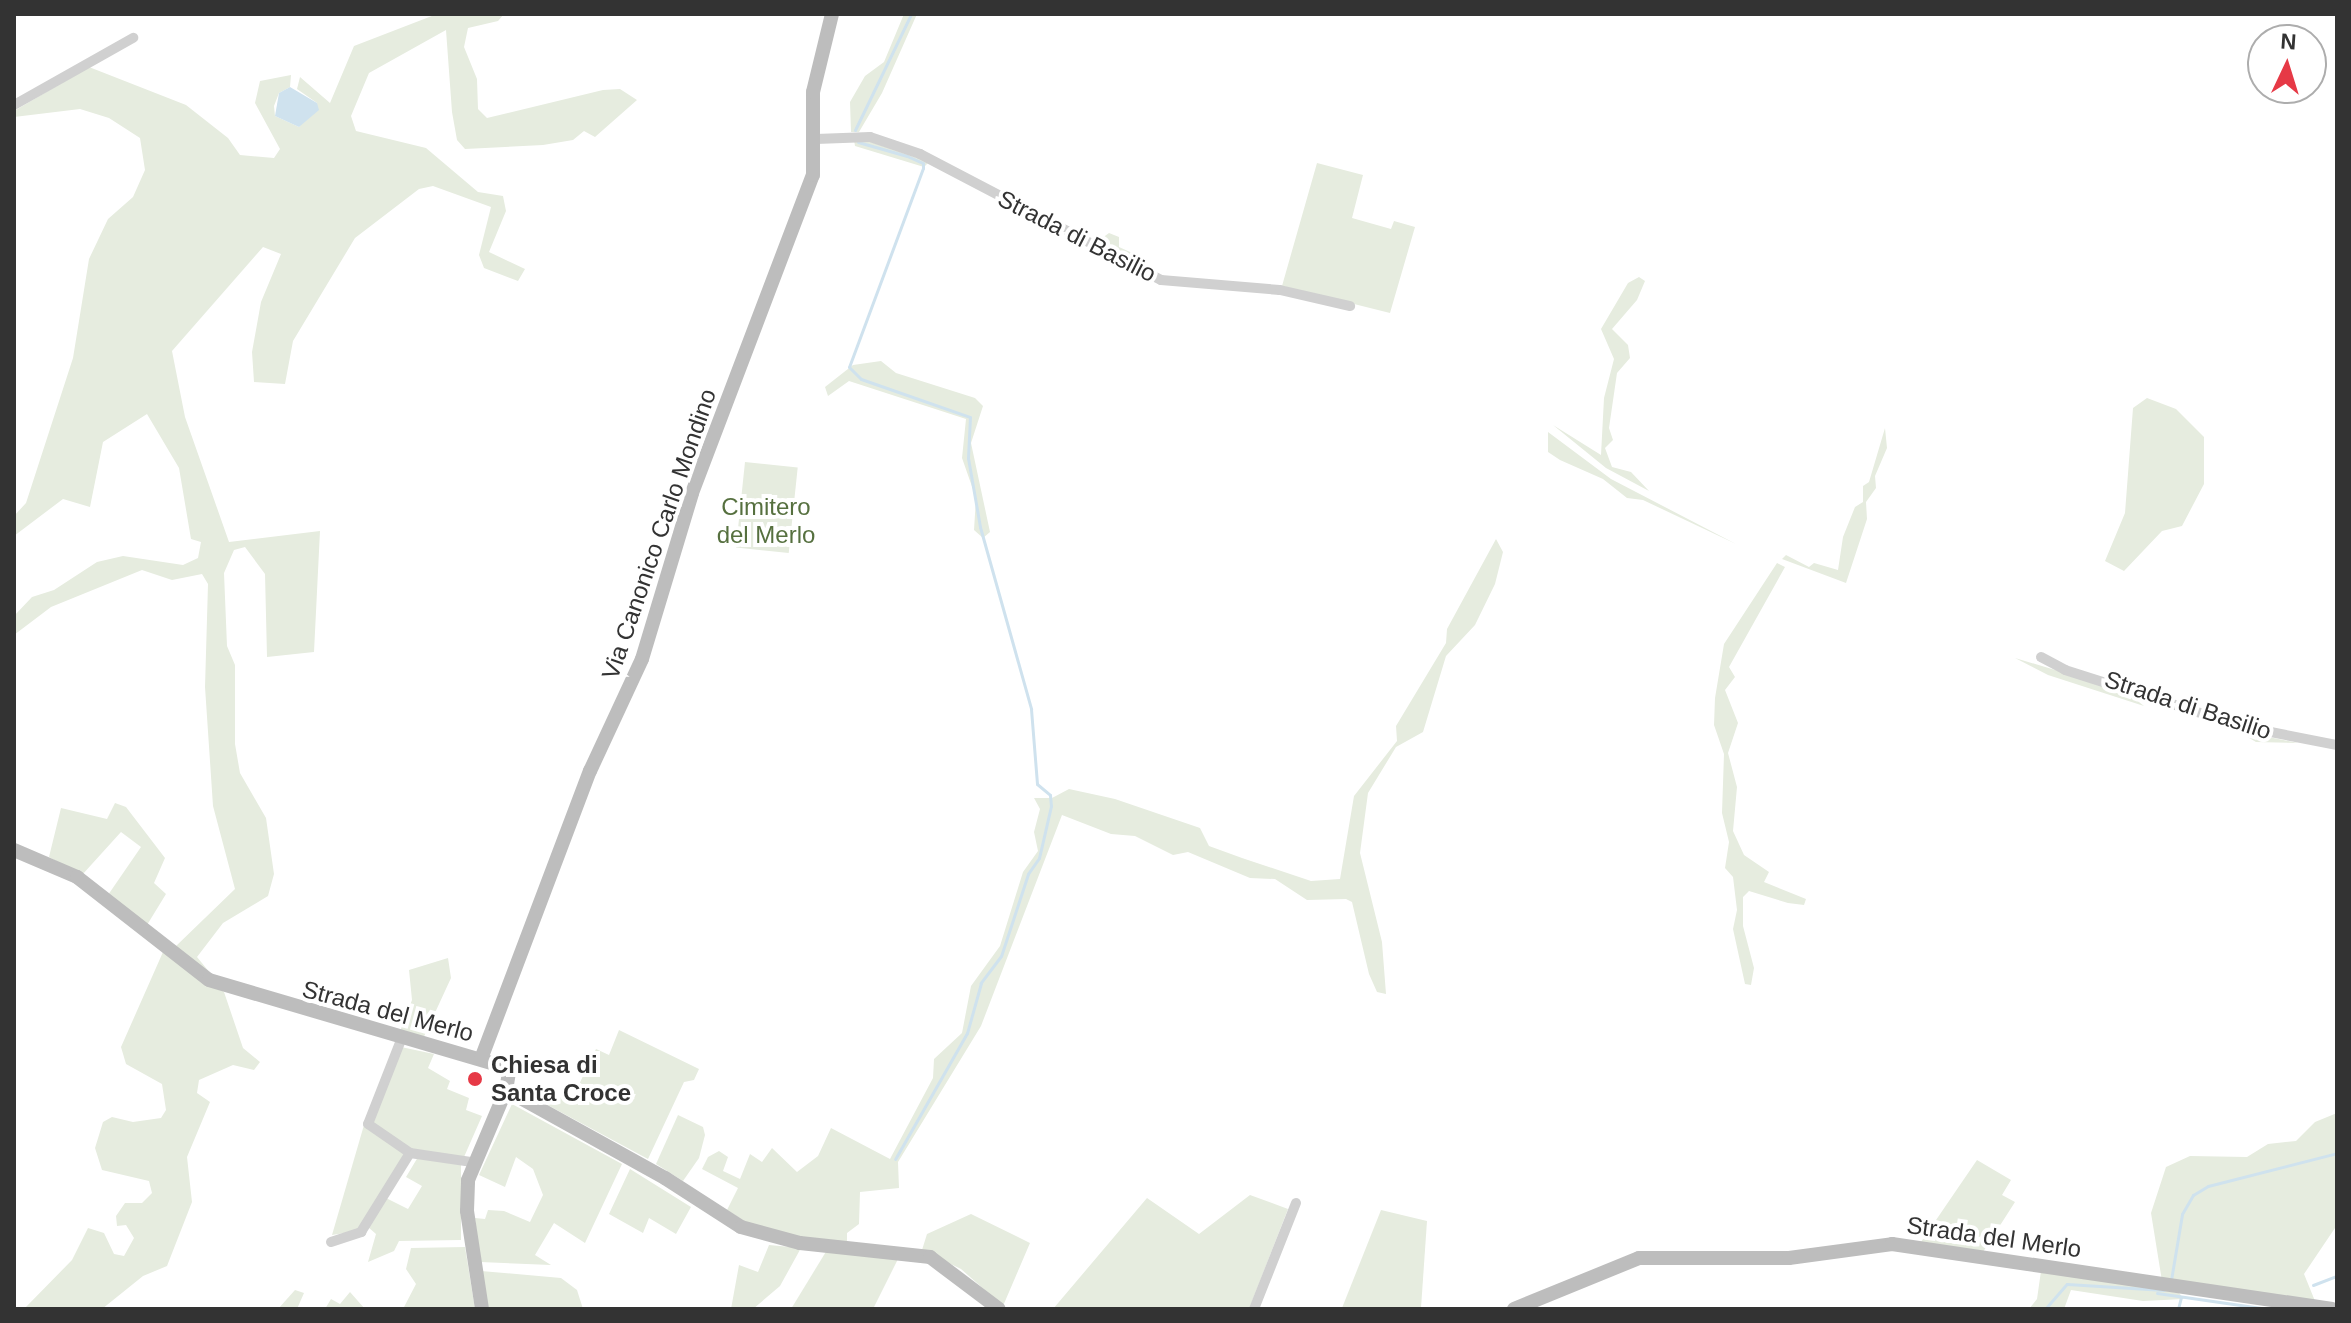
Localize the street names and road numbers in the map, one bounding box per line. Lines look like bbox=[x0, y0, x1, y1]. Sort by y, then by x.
street label: Strada di Basilio bbox=[993, 184, 1161, 288]
street label: Via Canonico Carlo Mondino bbox=[596, 385, 722, 683]
street label: Strada di Basilio bbox=[2101, 665, 2275, 745]
street label: Strada del Merlo bbox=[299, 974, 477, 1048]
street label: Strada del Merlo bbox=[1905, 1210, 2083, 1264]

